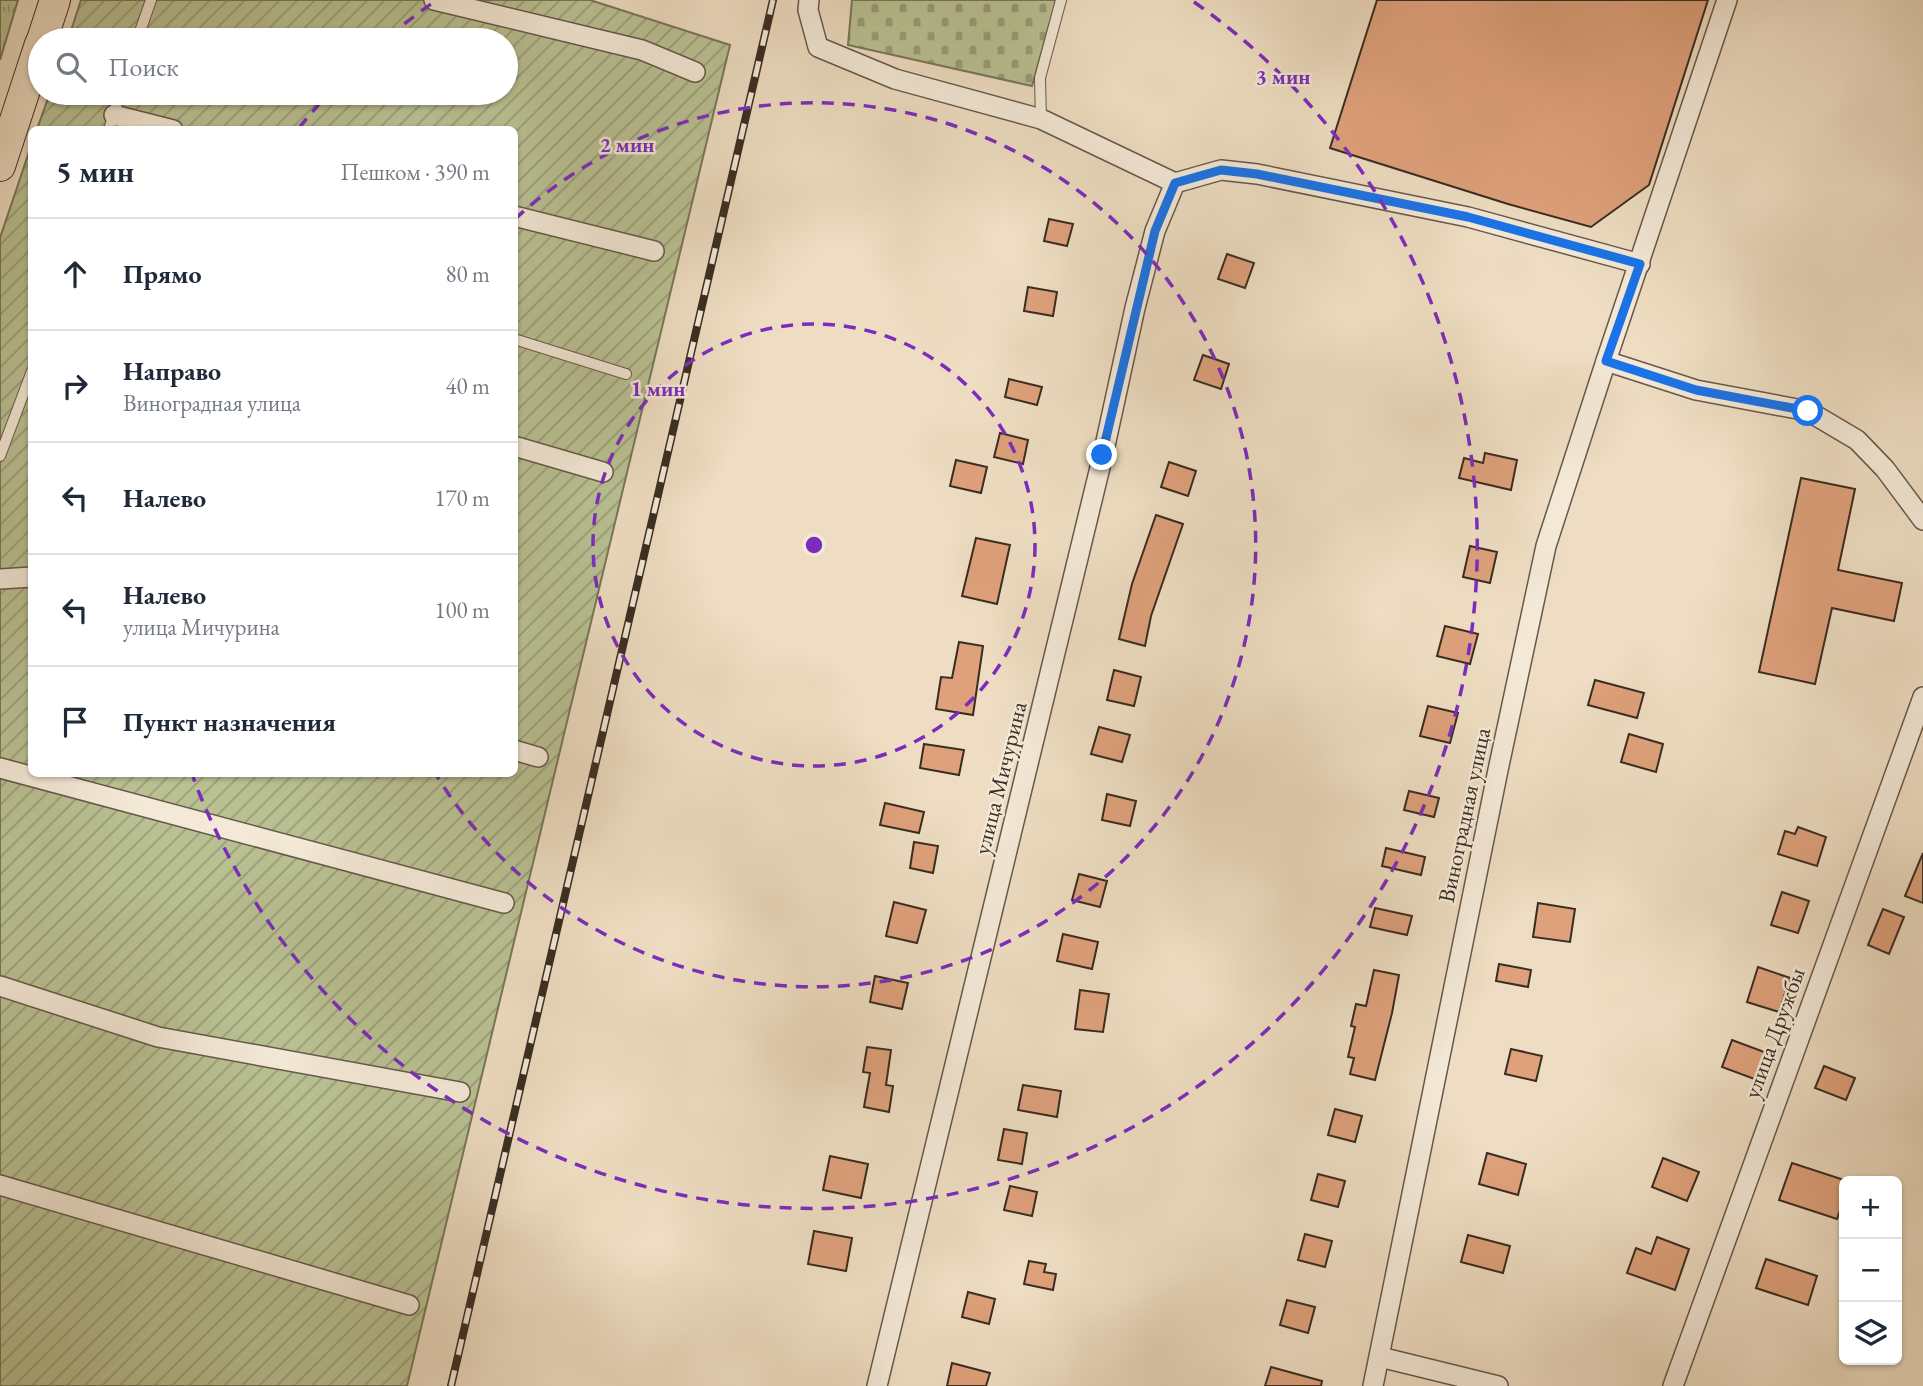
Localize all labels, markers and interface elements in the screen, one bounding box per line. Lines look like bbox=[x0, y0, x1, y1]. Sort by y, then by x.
search box bbox=[28, 28, 518, 105]
icon: search bbox=[52, 48, 90, 86]
text: Поиск bbox=[108, 50, 179, 84]
text: 3 мин bbox=[1256, 63, 1310, 90]
text: 2 мин bbox=[600, 131, 654, 158]
text: 5 мин bbox=[56, 152, 134, 191]
text: Пешком · 390 m bbox=[341, 157, 490, 187]
icon: ahead bbox=[56, 255, 94, 293]
text: Прямо bbox=[123, 257, 202, 291]
text: 80 m bbox=[445, 259, 490, 289]
text: Направо bbox=[123, 354, 221, 388]
icon: right bbox=[56, 367, 94, 405]
text: 40 m bbox=[445, 371, 490, 401]
text: 1 мин bbox=[631, 375, 685, 402]
text: Виноградная улица bbox=[123, 388, 301, 418]
route start bbox=[1792, 395, 1823, 426]
route end bbox=[1086, 439, 1117, 470]
icon: left bbox=[56, 479, 94, 517]
text: Налево bbox=[123, 481, 206, 515]
text: 170 m bbox=[434, 483, 490, 513]
centre of rings bbox=[802, 533, 826, 557]
text: Налево bbox=[123, 578, 206, 612]
icon: left bbox=[56, 591, 94, 629]
text: 100 m bbox=[434, 595, 490, 625]
text: улица Мичурина bbox=[123, 612, 280, 642]
street label: улица Мичурина bbox=[966, 698, 1034, 858]
icon: arrive bbox=[56, 703, 94, 741]
text: Пункт назначения bbox=[123, 705, 336, 739]
street label: Виноградная улица bbox=[1431, 724, 1497, 905]
street label: улица Дружбы bbox=[1736, 963, 1812, 1103]
map controls bbox=[1839, 1176, 1902, 1365]
button: + bbox=[1839, 1176, 1902, 1239]
button: − bbox=[1839, 1239, 1902, 1302]
button: layers bbox=[1839, 1302, 1902, 1365]

